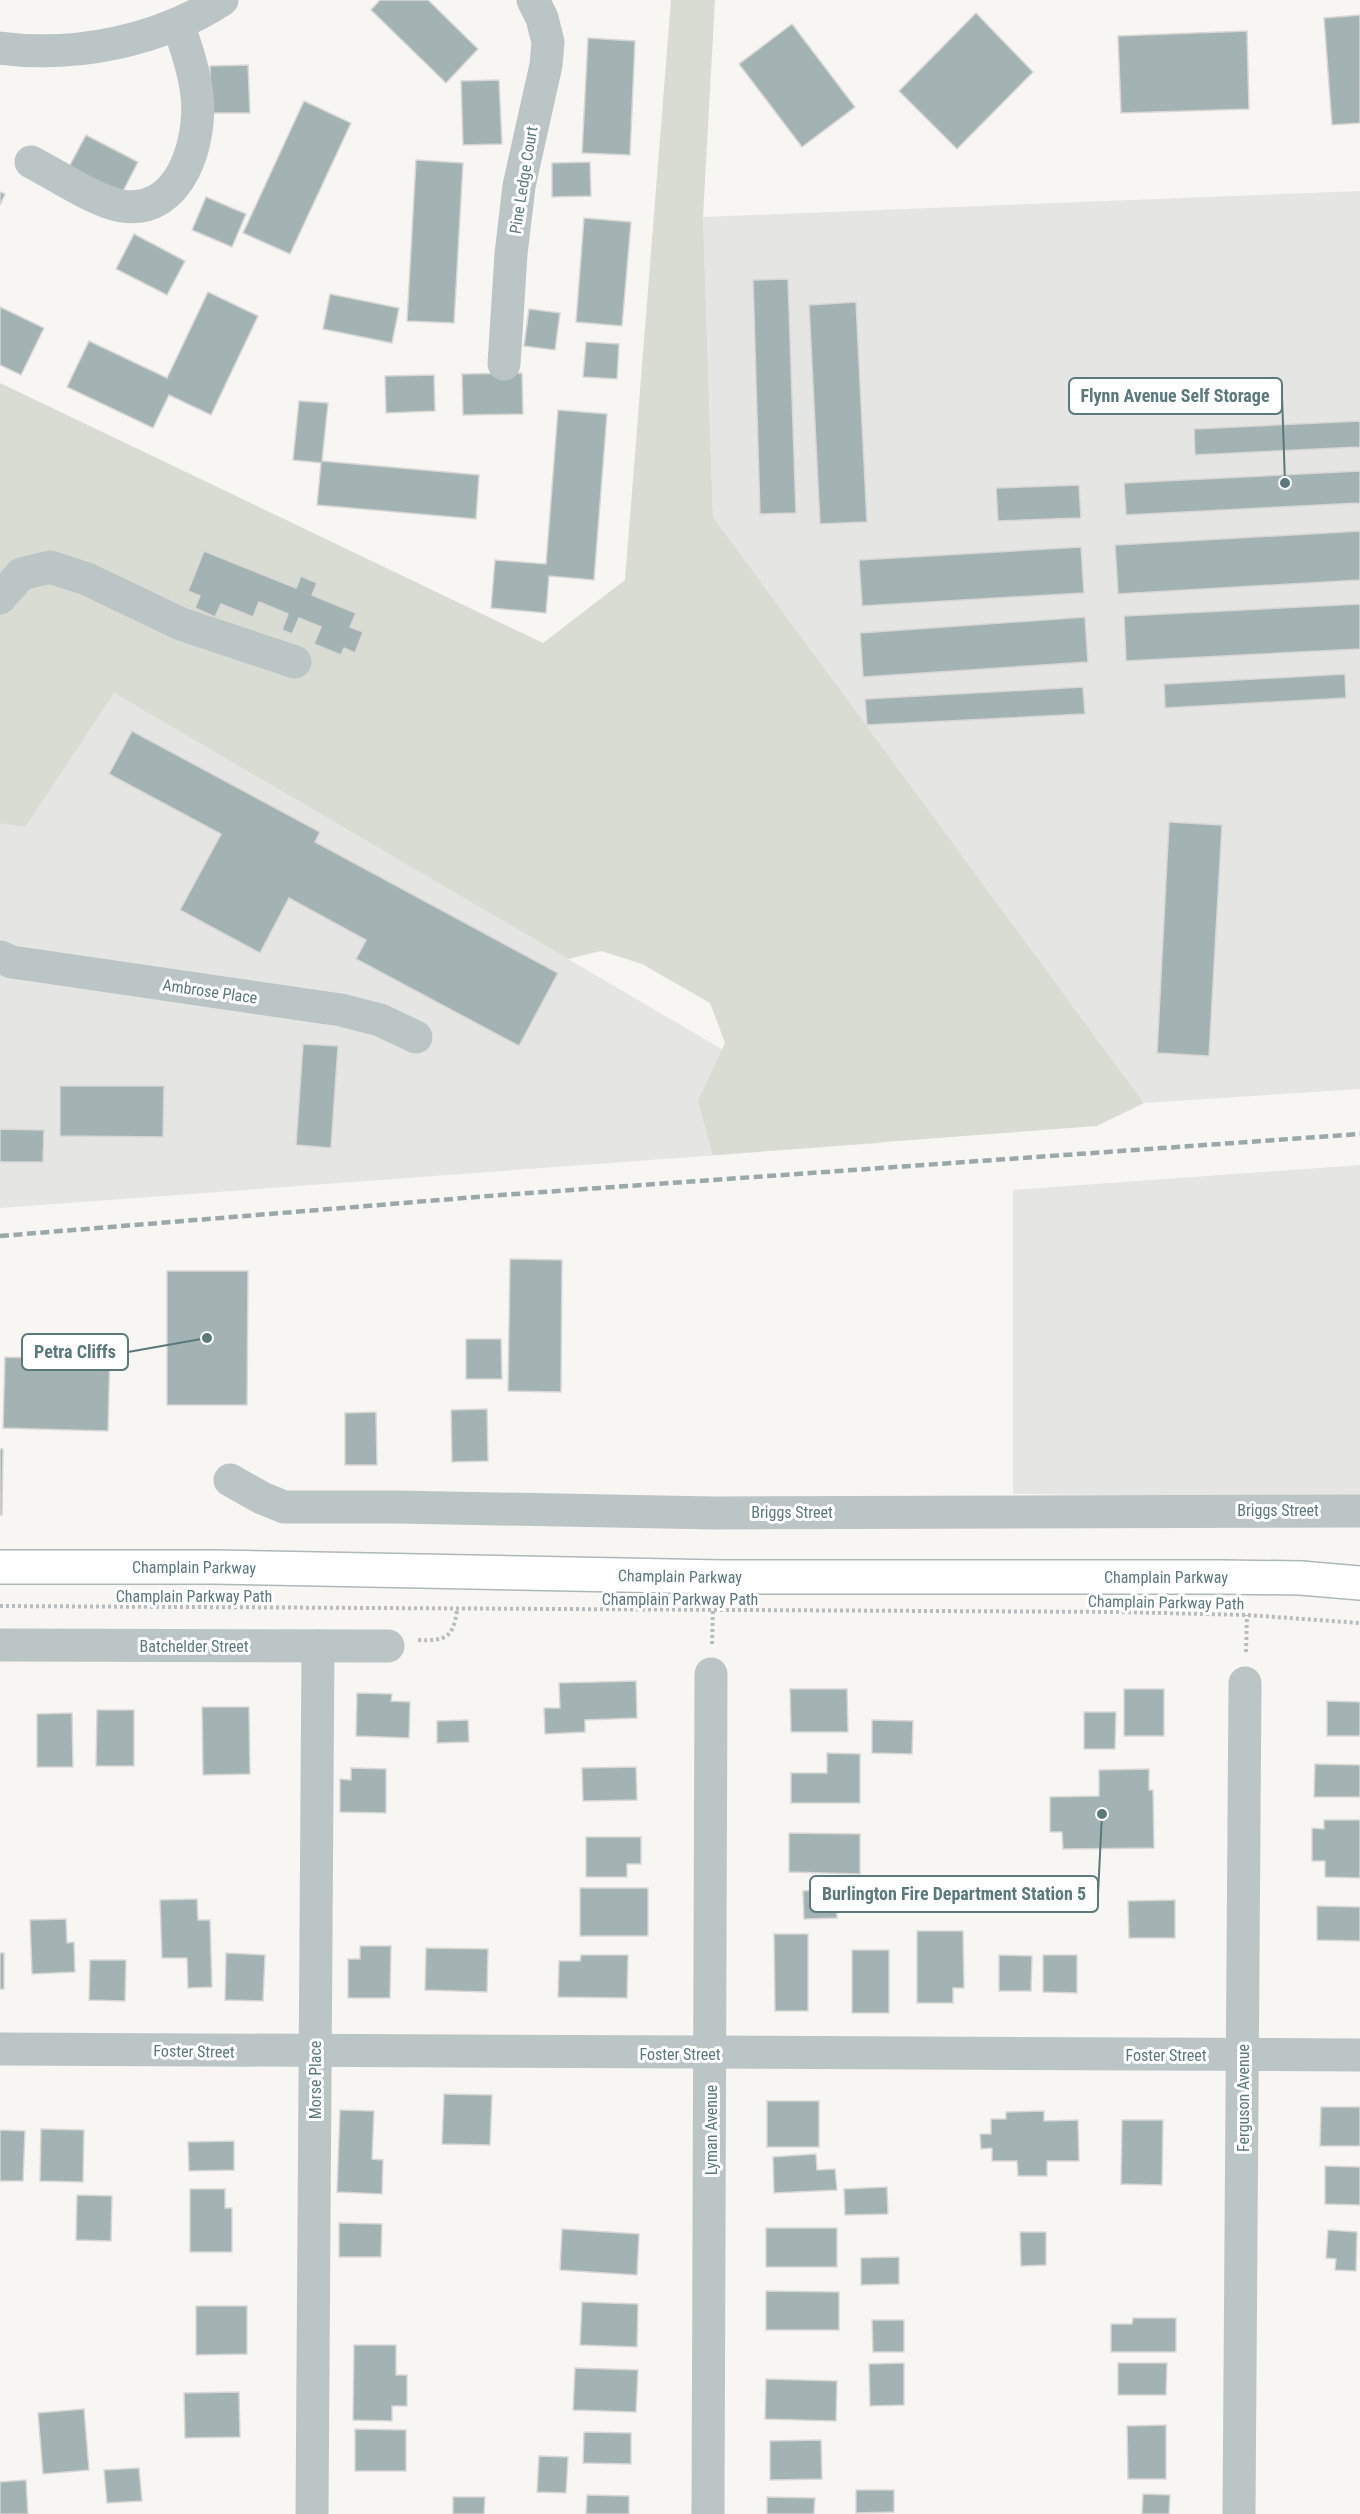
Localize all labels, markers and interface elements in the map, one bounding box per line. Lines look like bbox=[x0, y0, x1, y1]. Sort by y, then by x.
street label: Pine Ledge Court bbox=[506, 125, 541, 235]
callout: Flynn Avenue Self Storage bbox=[1069, 378, 1282, 414]
text: Flynn Avenue Self Storage bbox=[1080, 385, 1270, 406]
street label: Ambrose Place bbox=[161, 975, 259, 1008]
callout: Petra Cliffs bbox=[22, 1334, 128, 1370]
text: Petra Cliffs bbox=[34, 1341, 116, 1362]
street label: Briggs Street bbox=[1237, 1501, 1319, 1520]
street label: Briggs Street bbox=[751, 1503, 833, 1522]
street label: Champlain Parkway bbox=[132, 1558, 257, 1578]
street label: Champlain Parkway bbox=[618, 1566, 742, 1587]
street label: Champlain Parkway bbox=[1104, 1568, 1228, 1587]
street label: Champlain Parkway Path bbox=[116, 1587, 272, 1606]
street label: Champlain Parkway Path bbox=[602, 1590, 758, 1609]
street label: Champlain Parkway Path bbox=[1088, 1592, 1244, 1613]
street label: Batchelder Street bbox=[140, 1637, 249, 1656]
callout: Burlington Fire Department Station 5 bbox=[810, 1876, 1098, 1912]
text: Burlington Fire Department Station 5 bbox=[822, 1883, 1086, 1904]
street label: Foster Street bbox=[153, 2041, 235, 2062]
street label: Morse Place bbox=[306, 2041, 325, 2119]
street label: Ferguson Avenue bbox=[1234, 2044, 1253, 2152]
street label: Foster Street bbox=[639, 2045, 721, 2064]
street label: Foster Street bbox=[1125, 2046, 1207, 2065]
street label: Lyman Avenue bbox=[702, 2085, 721, 2175]

